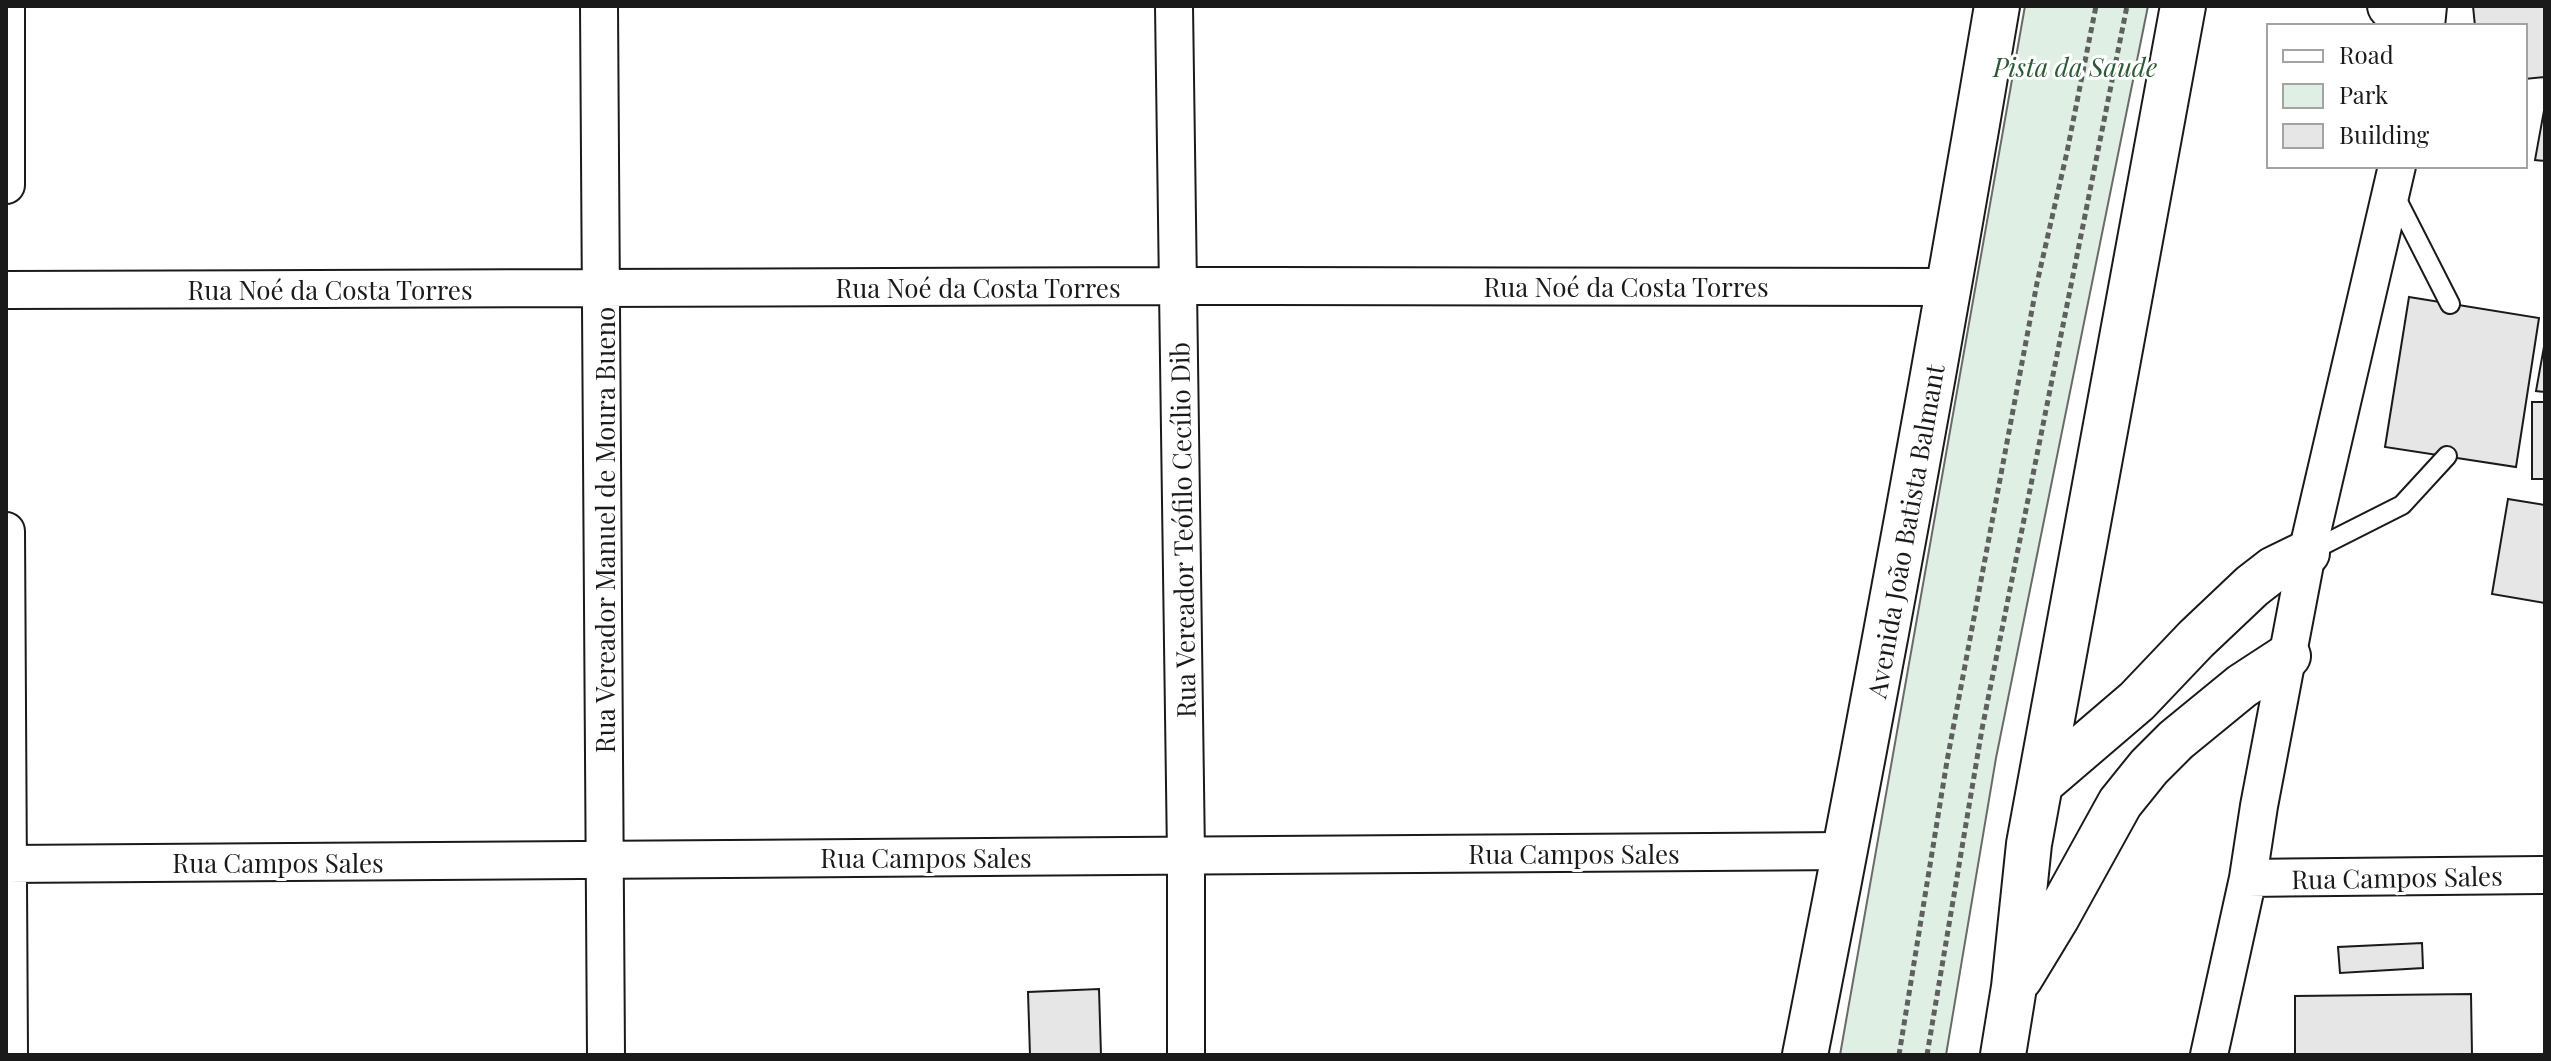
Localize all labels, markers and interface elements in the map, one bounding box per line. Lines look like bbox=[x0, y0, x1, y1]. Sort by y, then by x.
legend bbox=[2267, 24, 2527, 168]
text: Road bbox=[2339, 38, 2394, 70]
park label: Pista da Saude bbox=[1992, 49, 2157, 84]
text: Park bbox=[2339, 78, 2389, 110]
text: Building bbox=[2339, 118, 2430, 150]
street label: Rua Noé da Costa Torres bbox=[1483, 269, 1769, 304]
street label: Rua Noé da Costa Torres bbox=[835, 270, 1121, 305]
street label: Rua Noé da Costa Torres bbox=[187, 272, 473, 307]
street label: Rua Vereador Manuel de Moura Bueno bbox=[587, 307, 622, 753]
street label: Rua Vereador Teófilo Cecílio Dib bbox=[1161, 342, 1203, 718]
street label: Avenida João Batista Balmant bbox=[1858, 360, 1952, 702]
street label: Rua Campos Sales bbox=[1468, 836, 1680, 871]
street label: Rua Campos Sales bbox=[820, 840, 1032, 875]
street label: Rua Campos Sales bbox=[172, 845, 384, 880]
street label: Rua Campos Sales bbox=[2291, 858, 2503, 896]

